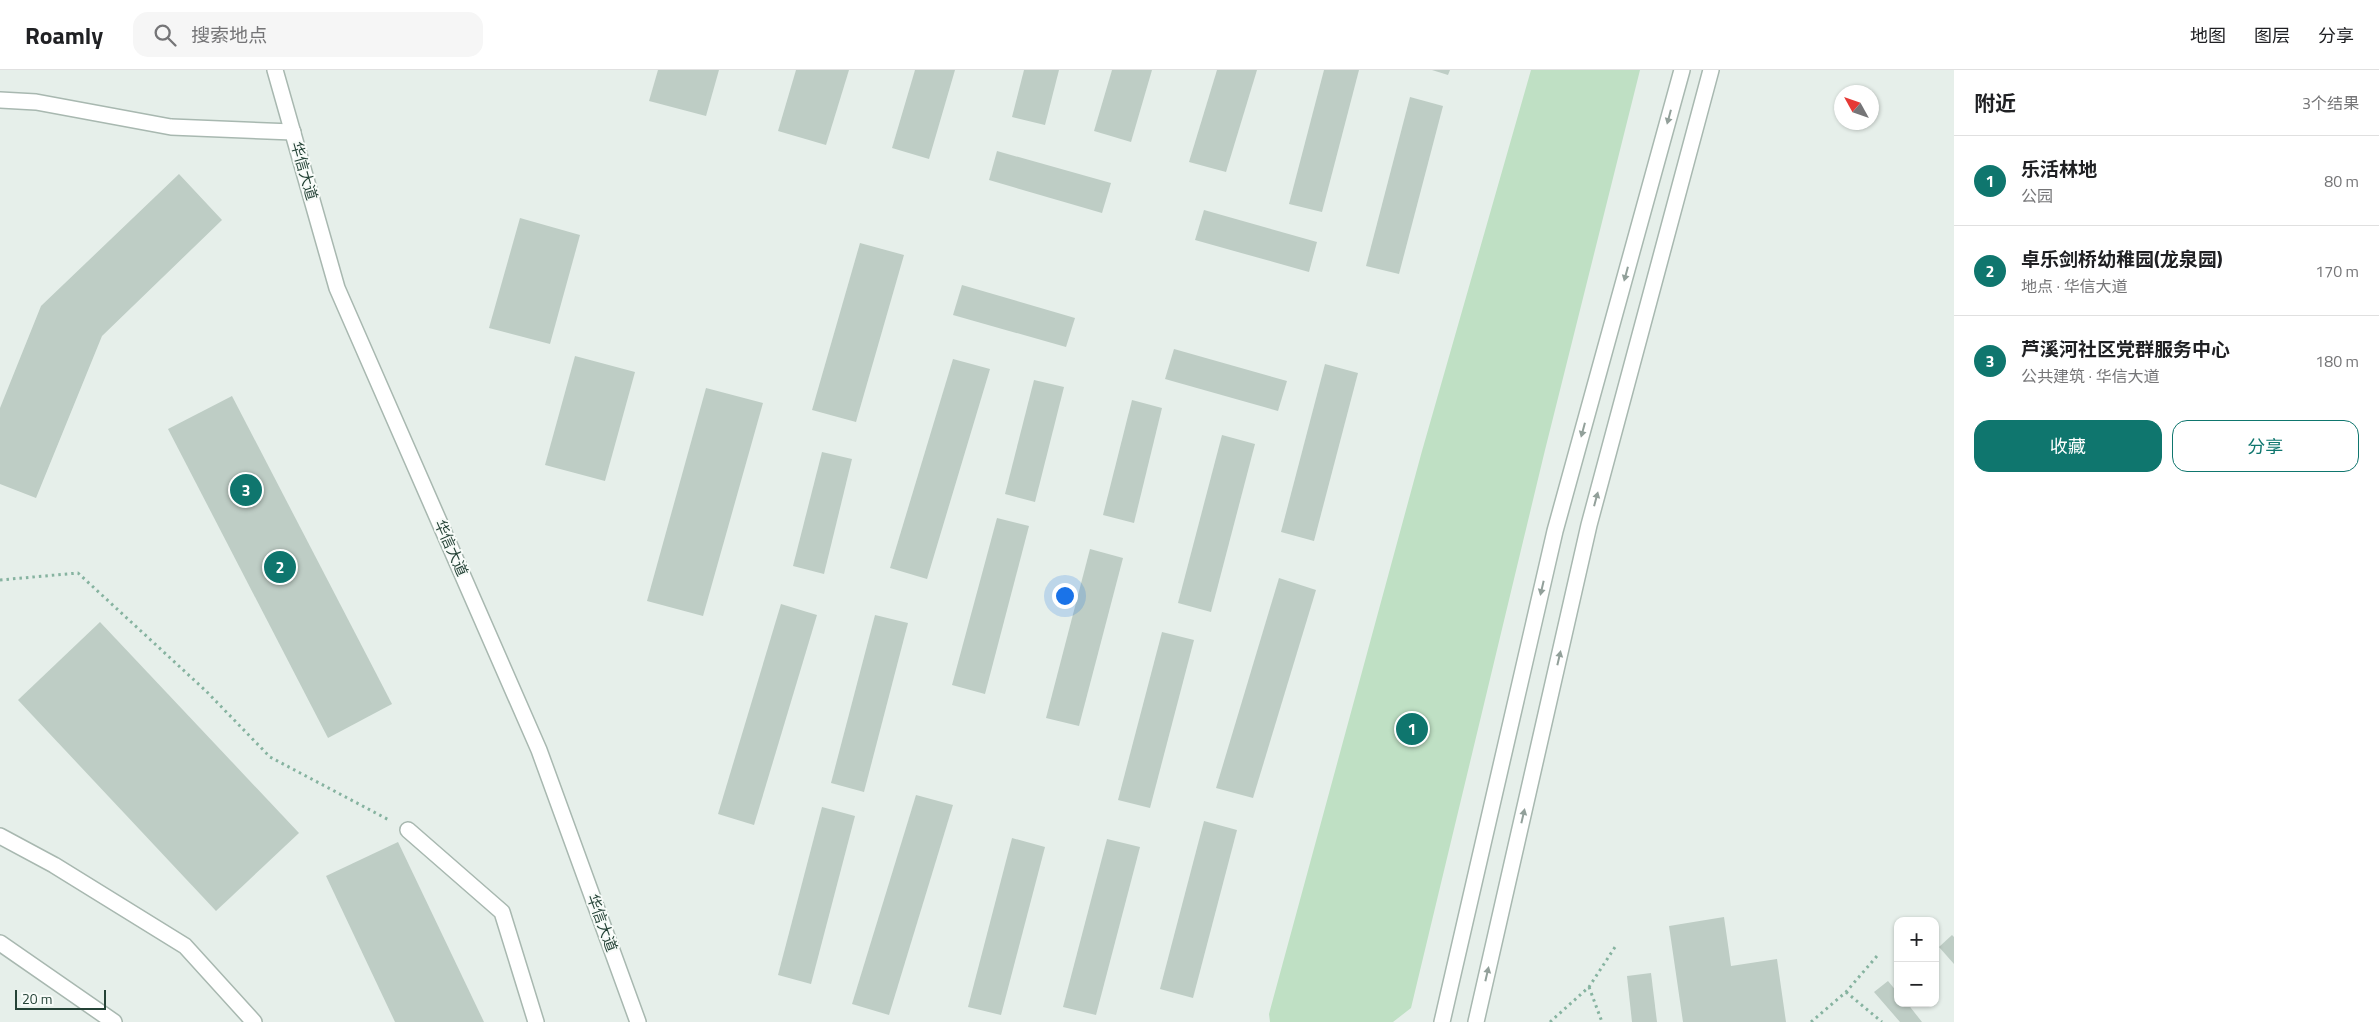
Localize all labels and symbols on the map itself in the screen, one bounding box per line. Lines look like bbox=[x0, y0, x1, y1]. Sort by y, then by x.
north arrow bbox=[1834, 85, 1879, 130]
one-way arrow bbox=[1664, 110, 1672, 125]
street label: 华信大道 bbox=[285, 139, 324, 203]
one-way arrow bbox=[1621, 266, 1629, 281]
one-way arrow bbox=[1578, 423, 1586, 438]
pin: 3 bbox=[230, 471, 262, 509]
one-way arrow bbox=[1592, 492, 1600, 507]
street label: 华信大道 bbox=[429, 516, 474, 580]
pin: 2 bbox=[264, 548, 296, 586]
one-way arrow bbox=[1538, 580, 1546, 595]
your location bbox=[1052, 583, 1078, 609]
one-way arrow bbox=[1555, 650, 1563, 665]
pin: 1 bbox=[1396, 710, 1428, 748]
one-way arrow bbox=[1519, 809, 1527, 824]
street label: 华信大道 bbox=[581, 891, 624, 955]
one-way arrow bbox=[1483, 967, 1491, 982]
scale bar bbox=[15, 987, 106, 1010]

